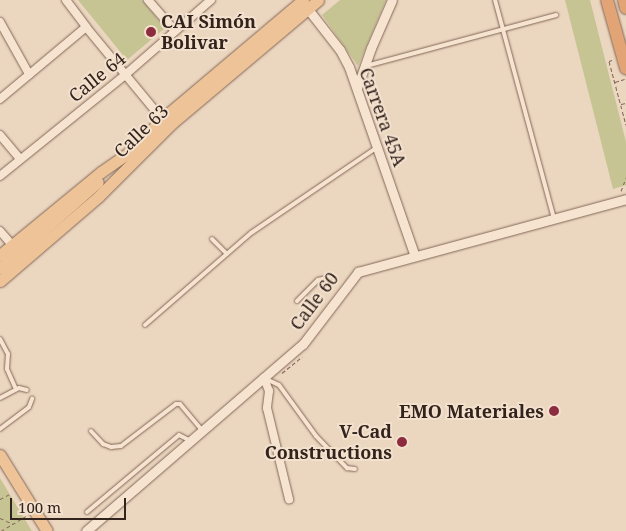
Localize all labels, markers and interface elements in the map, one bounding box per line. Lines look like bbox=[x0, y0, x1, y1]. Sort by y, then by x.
place label: CAI Simón Bolivar bbox=[161, 11, 256, 54]
marker: CAI Simón Bolivar bbox=[145, 26, 157, 38]
street label: Calle 64 bbox=[64, 48, 130, 106]
street label: Carrera 45A bbox=[355, 65, 411, 169]
street label: Calle 63 bbox=[109, 100, 173, 162]
street label: Calle 60 bbox=[285, 268, 343, 334]
place label: EMO Materiales bbox=[399, 400, 544, 422]
marker: EMO Materiales bbox=[548, 405, 560, 417]
place label: V-Cad Constructions bbox=[265, 421, 392, 464]
marker: V-Cad Constructions bbox=[396, 436, 408, 448]
scale bar bbox=[12, 488, 129, 520]
text: 100 m bbox=[18, 497, 61, 517]

